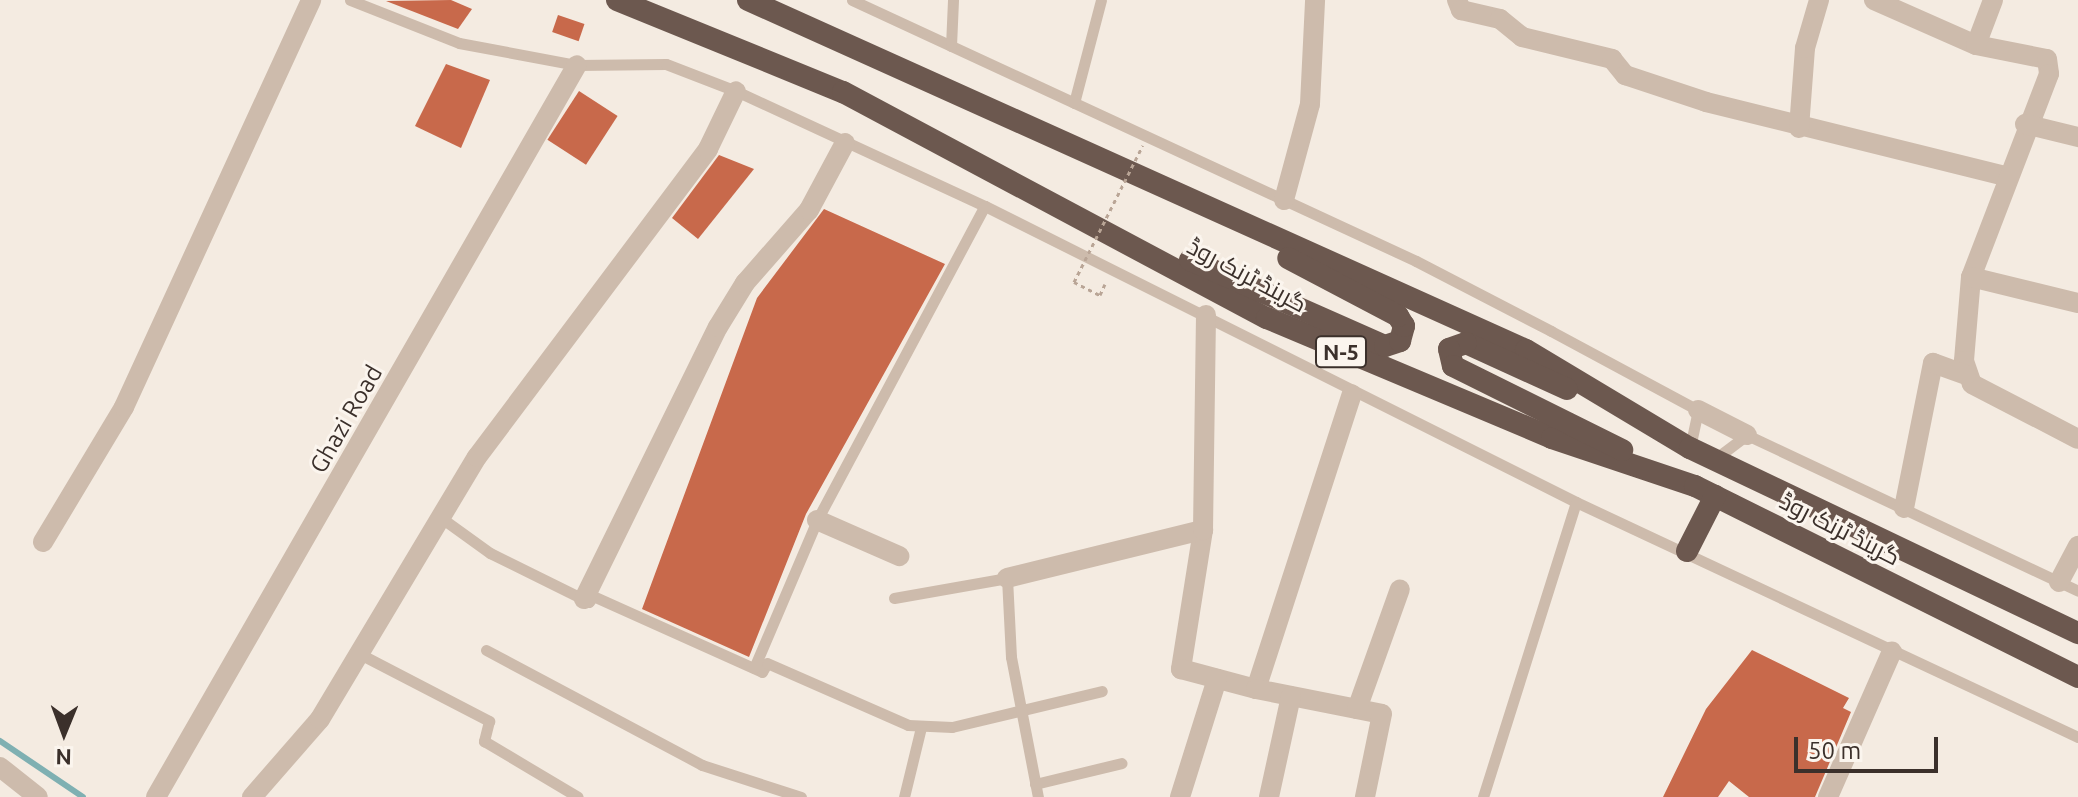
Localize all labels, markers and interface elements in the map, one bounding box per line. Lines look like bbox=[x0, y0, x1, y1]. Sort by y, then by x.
street label: گرینڈ ٹرنک روڈ bbox=[1182, 231, 1312, 319]
road number: N-5 bbox=[1313, 334, 1369, 370]
street label: Ghazi Road bbox=[304, 360, 388, 478]
street label: گرینڈ ٹرنک روڈ bbox=[1775, 486, 1905, 572]
north arrow bbox=[24, 693, 104, 773]
scale bar bbox=[1798, 721, 1942, 771]
text: 50 m bbox=[1808, 737, 1861, 764]
text: N bbox=[55, 745, 72, 770]

